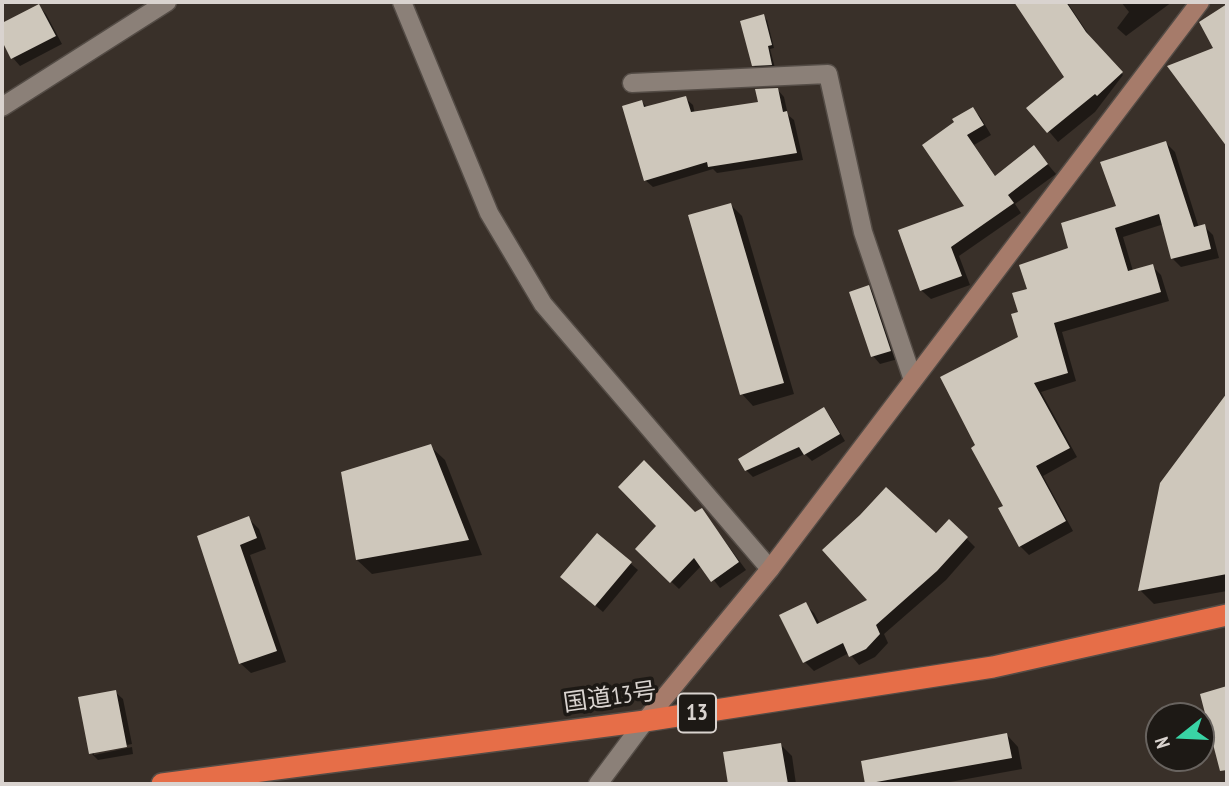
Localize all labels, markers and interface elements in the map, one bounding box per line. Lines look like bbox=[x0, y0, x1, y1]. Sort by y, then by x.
street label: 国道13号 bbox=[562, 677, 658, 719]
road number: 13 bbox=[678, 694, 716, 733]
north arrow bbox=[1145, 702, 1215, 772]
text: N bbox=[1149, 734, 1175, 751]

